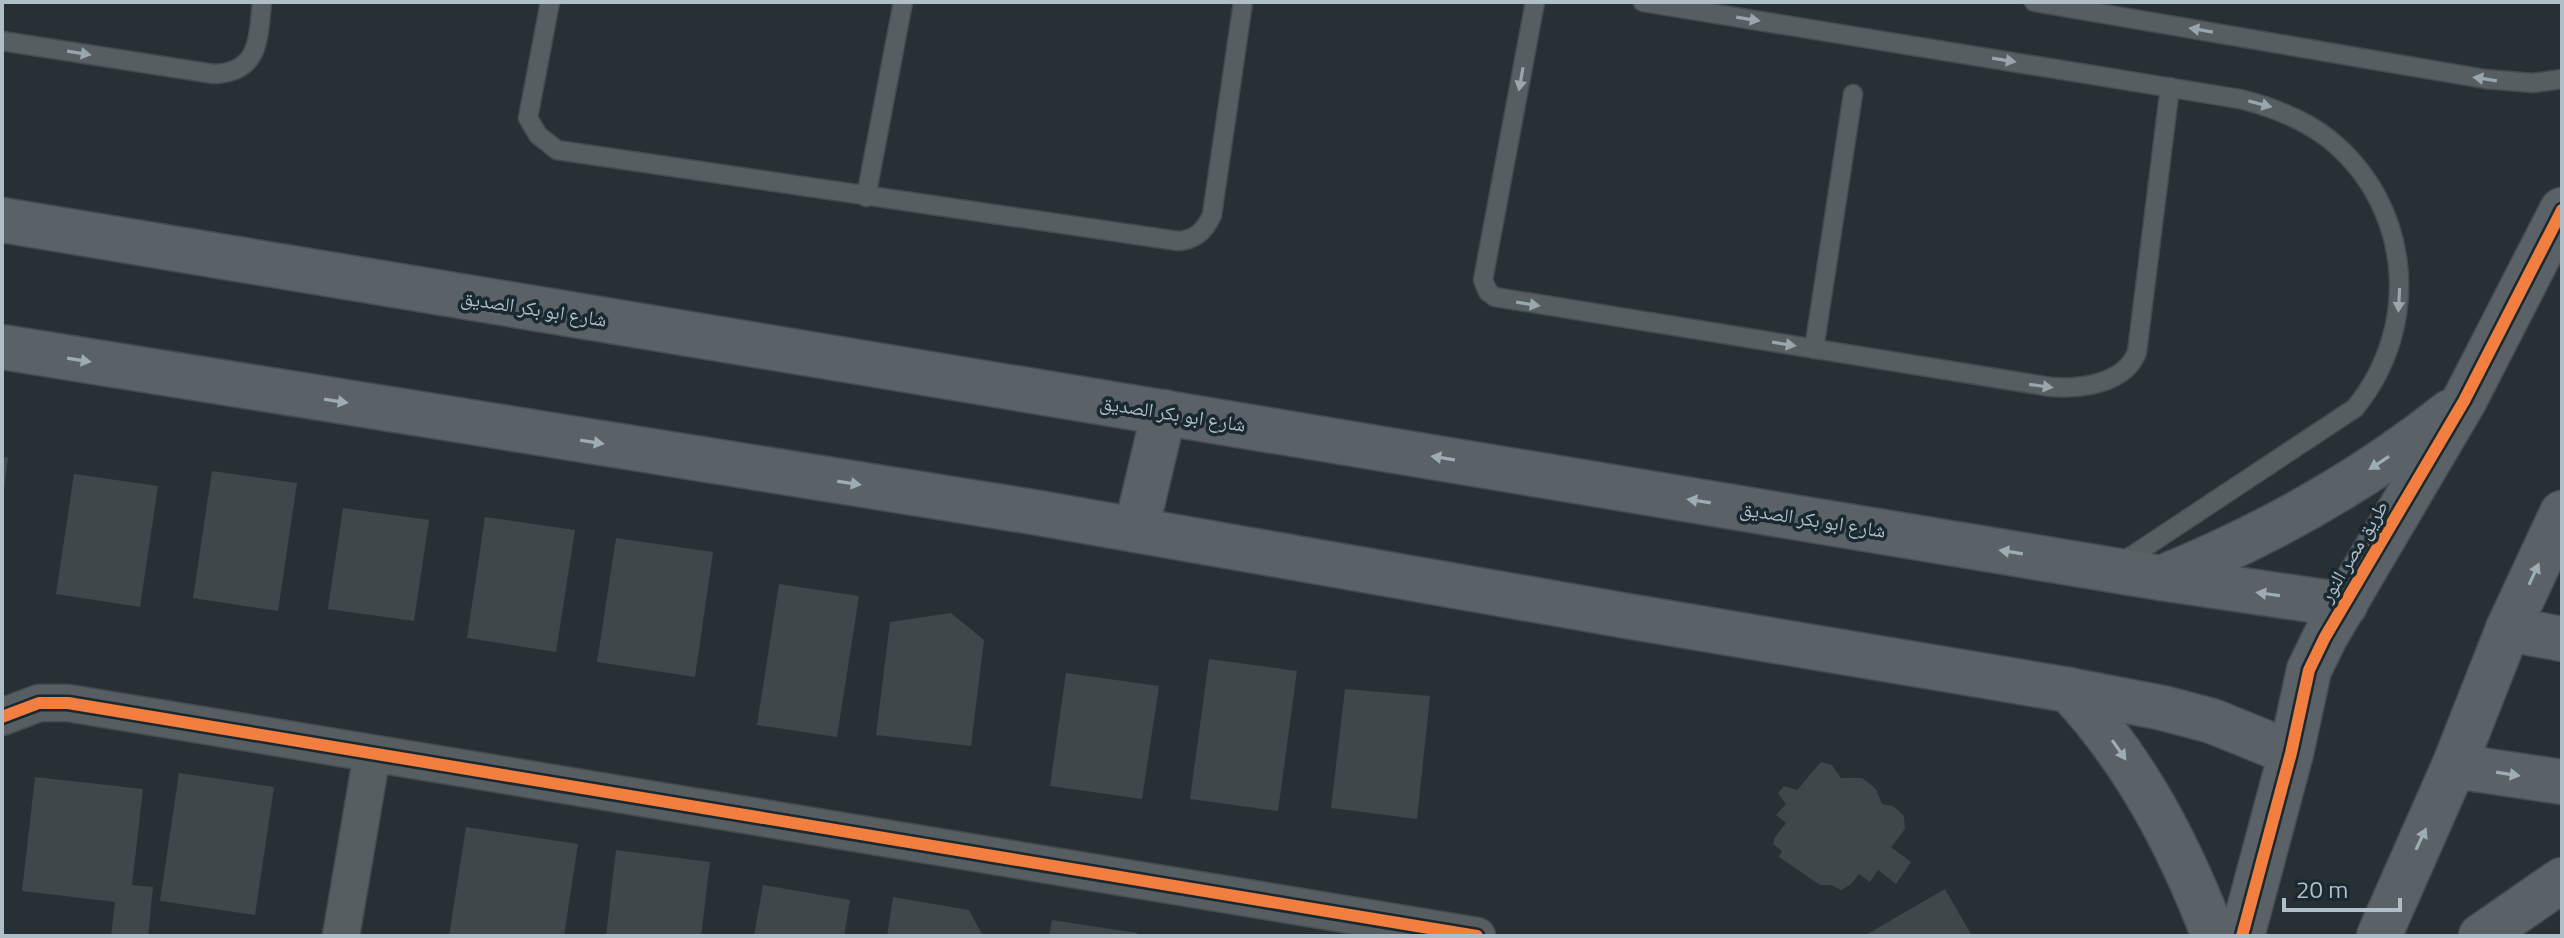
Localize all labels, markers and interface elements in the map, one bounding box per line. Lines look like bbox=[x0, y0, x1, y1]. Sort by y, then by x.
one-way arrow bbox=[1735, 13, 1760, 26]
one-way arrow bbox=[2188, 24, 2213, 36]
one-way arrow bbox=[67, 47, 92, 60]
one-way arrow bbox=[1992, 55, 2017, 67]
one-way arrow bbox=[1514, 66, 1526, 91]
one-way arrow bbox=[2472, 72, 2497, 84]
one-way arrow bbox=[2249, 98, 2273, 111]
street label: شارع ابو بكر الصديق bbox=[459, 281, 609, 335]
one-way arrow bbox=[2392, 288, 2405, 313]
one-way arrow bbox=[1515, 298, 1540, 310]
one-way arrow bbox=[1772, 339, 1797, 351]
one-way arrow bbox=[67, 354, 92, 366]
one-way arrow bbox=[2029, 380, 2054, 392]
street label: شارع ابو بكر الصديق bbox=[1098, 386, 1248, 440]
one-way arrow bbox=[324, 395, 349, 408]
one-way arrow bbox=[580, 436, 605, 449]
one-way arrow bbox=[1430, 451, 1455, 464]
one-way arrow bbox=[2368, 455, 2389, 470]
one-way arrow bbox=[837, 477, 862, 490]
street label: شارع ابو بكر الصديق bbox=[1738, 492, 1888, 546]
one-way arrow bbox=[1687, 494, 1712, 506]
street label: طريق مصر النور bbox=[2310, 494, 2396, 609]
one-way arrow bbox=[1998, 546, 2023, 558]
one-way arrow bbox=[2527, 562, 2541, 586]
one-way arrow bbox=[2255, 587, 2280, 599]
one-way arrow bbox=[2111, 739, 2126, 760]
one-way arrow bbox=[2496, 768, 2521, 781]
one-way arrow bbox=[2414, 827, 2428, 851]
scale bar bbox=[2284, 862, 2400, 912]
text: 20 m bbox=[2296, 871, 2348, 907]

